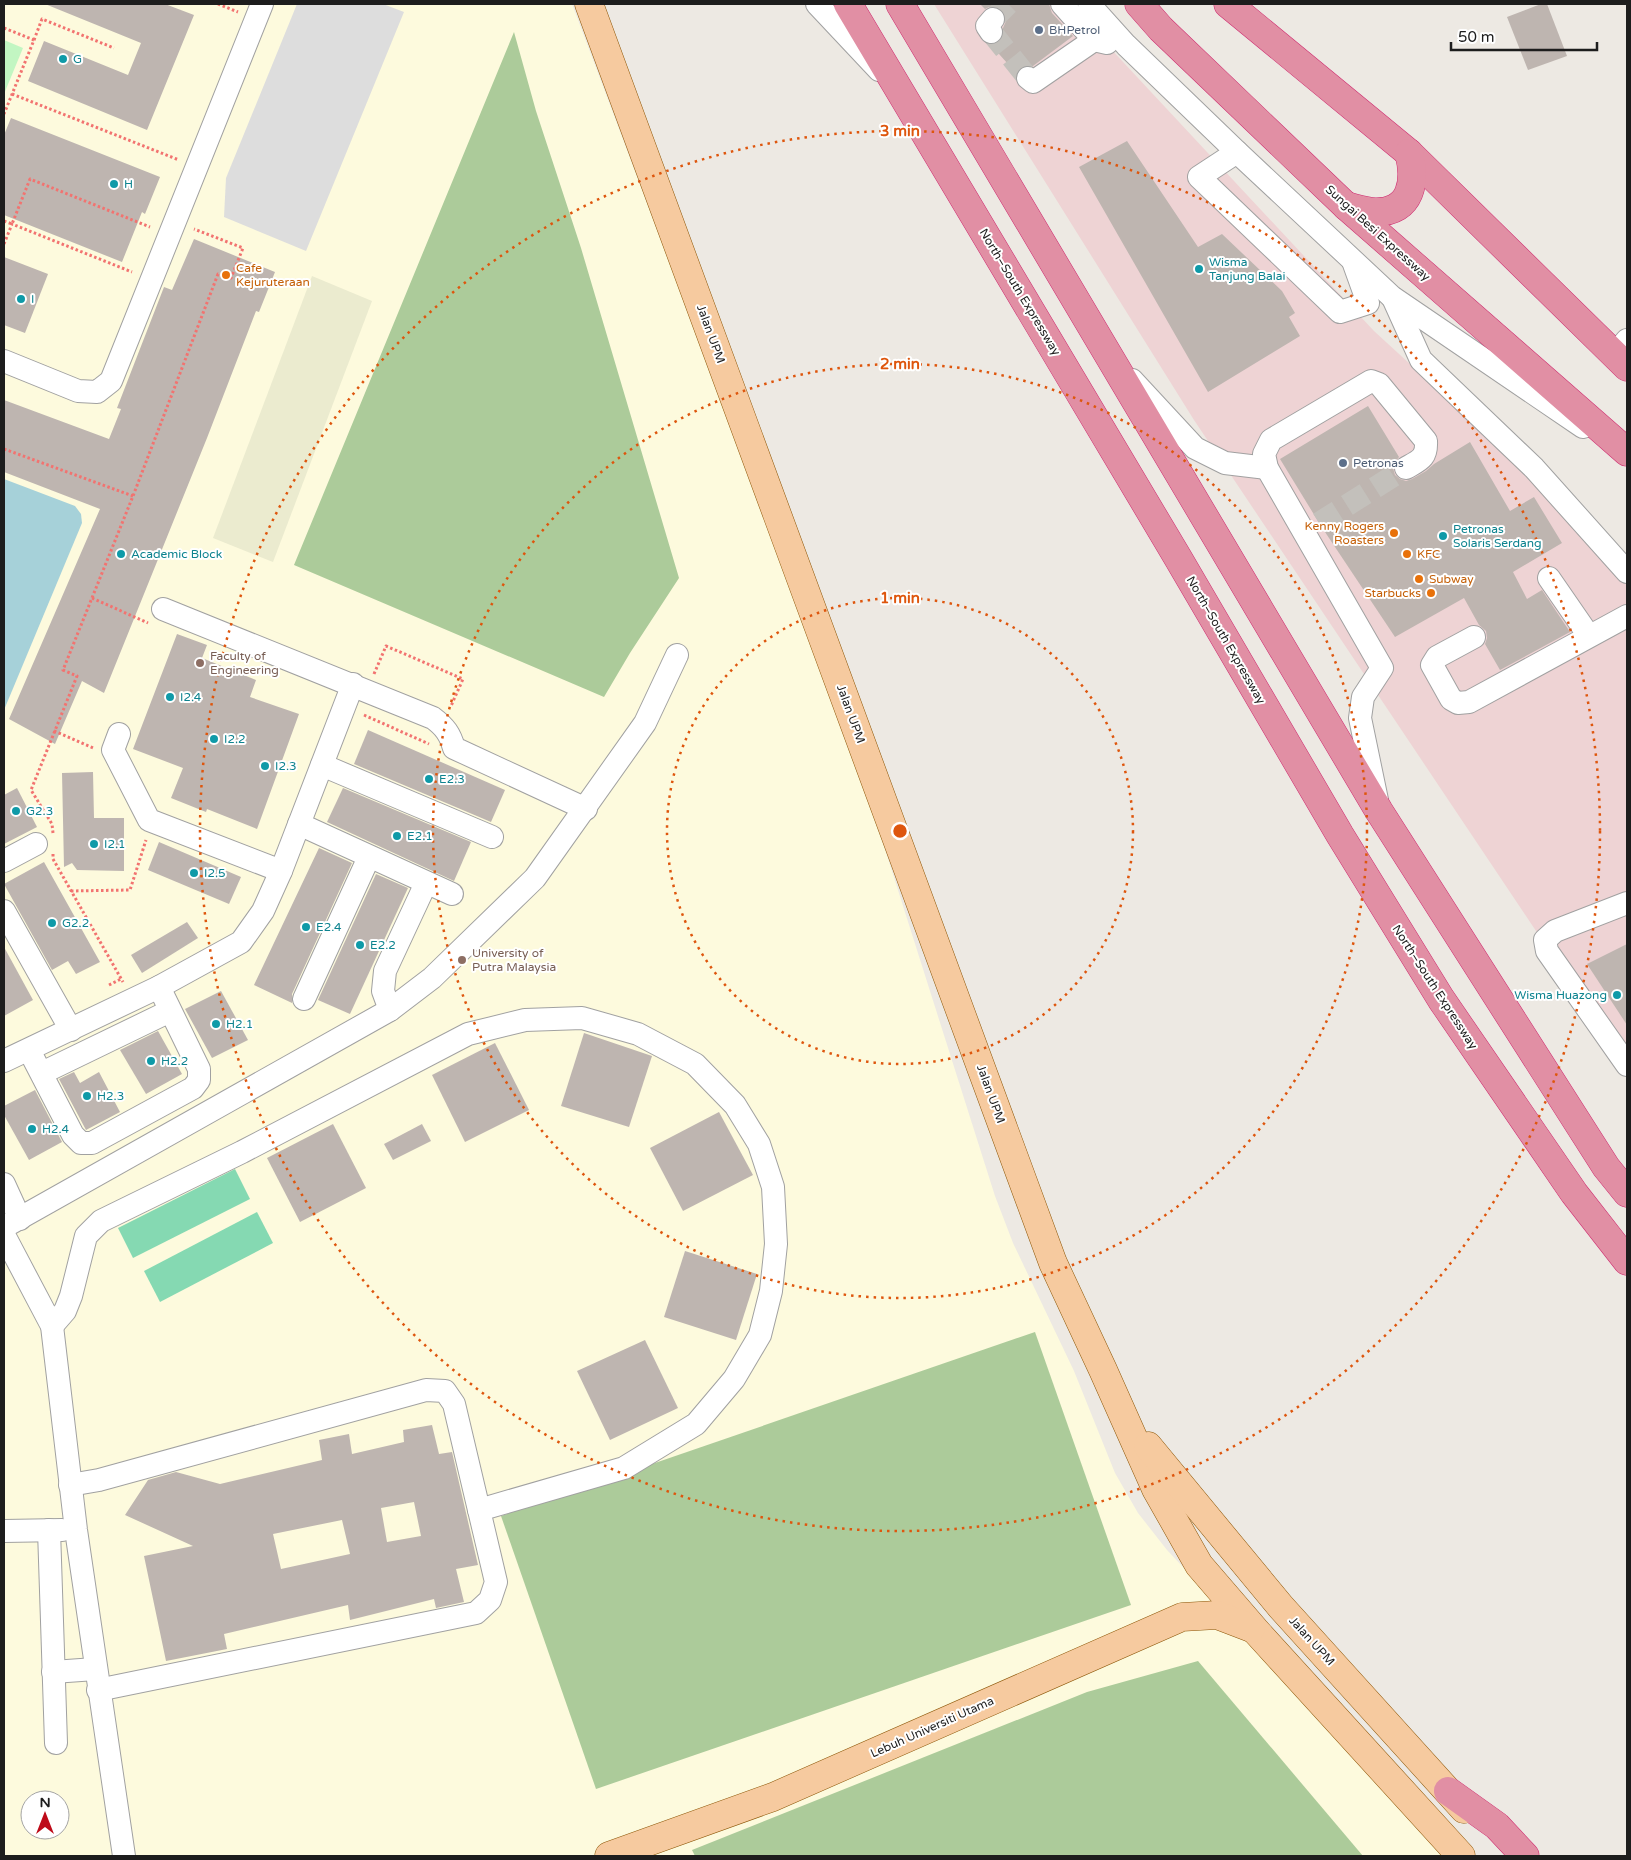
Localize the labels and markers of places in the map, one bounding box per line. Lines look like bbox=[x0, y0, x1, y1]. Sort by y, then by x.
place label: BHPetrol bbox=[1049, 23, 1100, 37]
marker: BHPetrol bbox=[1033, 24, 1045, 36]
place label: G bbox=[73, 52, 82, 66]
marker: G bbox=[57, 53, 69, 65]
place label: H bbox=[124, 177, 133, 191]
marker: H bbox=[108, 178, 120, 190]
place label: Wisma Tanjung Balai bbox=[1209, 255, 1286, 283]
place label: Cafe Kejuruteraan bbox=[236, 261, 310, 289]
marker: Wisma Tanjung Balai bbox=[1193, 263, 1205, 275]
marker: Cafe Kejuruteraan bbox=[220, 269, 232, 281]
place label: I bbox=[31, 292, 34, 306]
marker: I bbox=[15, 293, 27, 305]
place label: Petronas bbox=[1353, 456, 1404, 470]
marker: Petronas bbox=[1337, 457, 1349, 469]
place label: Kenny Rogers Roasters bbox=[1305, 519, 1384, 547]
place label: Petronas Solaris Serdang bbox=[1453, 522, 1542, 550]
marker: Kenny Rogers Roasters bbox=[1388, 527, 1400, 539]
marker: Petronas Solaris Serdang bbox=[1437, 530, 1449, 542]
place label: Academic Block bbox=[131, 547, 223, 561]
place label: KFC bbox=[1417, 547, 1440, 561]
marker: Academic Block bbox=[115, 548, 127, 560]
marker: KFC bbox=[1401, 548, 1413, 560]
place label: Subway bbox=[1429, 572, 1474, 586]
marker: Subway bbox=[1413, 573, 1425, 585]
place label: Starbucks bbox=[1364, 586, 1421, 600]
marker: Starbucks bbox=[1425, 587, 1437, 599]
place label: Faculty of Engineering bbox=[210, 649, 279, 677]
marker: Faculty of Engineering bbox=[194, 657, 206, 669]
place label: I2.4 bbox=[180, 690, 202, 704]
marker: I2.4 bbox=[164, 691, 176, 703]
place label: I2.2 bbox=[224, 732, 246, 746]
marker: I2.2 bbox=[208, 733, 220, 745]
place label: I2.3 bbox=[275, 759, 297, 773]
marker: I2.3 bbox=[259, 760, 271, 772]
place label: E2.3 bbox=[439, 772, 465, 786]
marker: E2.3 bbox=[423, 773, 435, 785]
place label: G2.3 bbox=[26, 804, 53, 818]
marker: G2.3 bbox=[10, 805, 22, 817]
centre of rings bbox=[891, 822, 909, 840]
place label: E2.1 bbox=[407, 829, 433, 843]
marker: E2.1 bbox=[391, 830, 403, 842]
place label: I2.1 bbox=[104, 837, 126, 851]
marker: I2.1 bbox=[88, 838, 100, 850]
place label: I2.5 bbox=[204, 866, 226, 880]
marker: I2.5 bbox=[188, 867, 200, 879]
place label: G2.2 bbox=[62, 916, 89, 930]
marker: G2.2 bbox=[46, 917, 58, 929]
place label: E2.4 bbox=[316, 920, 342, 934]
marker: E2.4 bbox=[300, 921, 312, 933]
place label: E2.2 bbox=[370, 938, 396, 952]
marker: E2.2 bbox=[354, 939, 366, 951]
place label: University of Putra Malaysia bbox=[472, 946, 556, 974]
marker: University of Putra Malaysia bbox=[456, 954, 468, 966]
place label: Wisma Huazong bbox=[1514, 988, 1607, 1002]
marker: Wisma Huazong bbox=[1611, 989, 1623, 1001]
place label: H2.1 bbox=[226, 1017, 253, 1031]
marker: H2.1 bbox=[210, 1018, 222, 1030]
place label: H2.2 bbox=[161, 1054, 188, 1068]
marker: H2.2 bbox=[145, 1055, 157, 1067]
place label: H2.3 bbox=[97, 1089, 124, 1103]
marker: H2.3 bbox=[81, 1090, 93, 1102]
place label: H2.4 bbox=[42, 1122, 69, 1136]
marker: H2.4 bbox=[26, 1123, 38, 1135]

